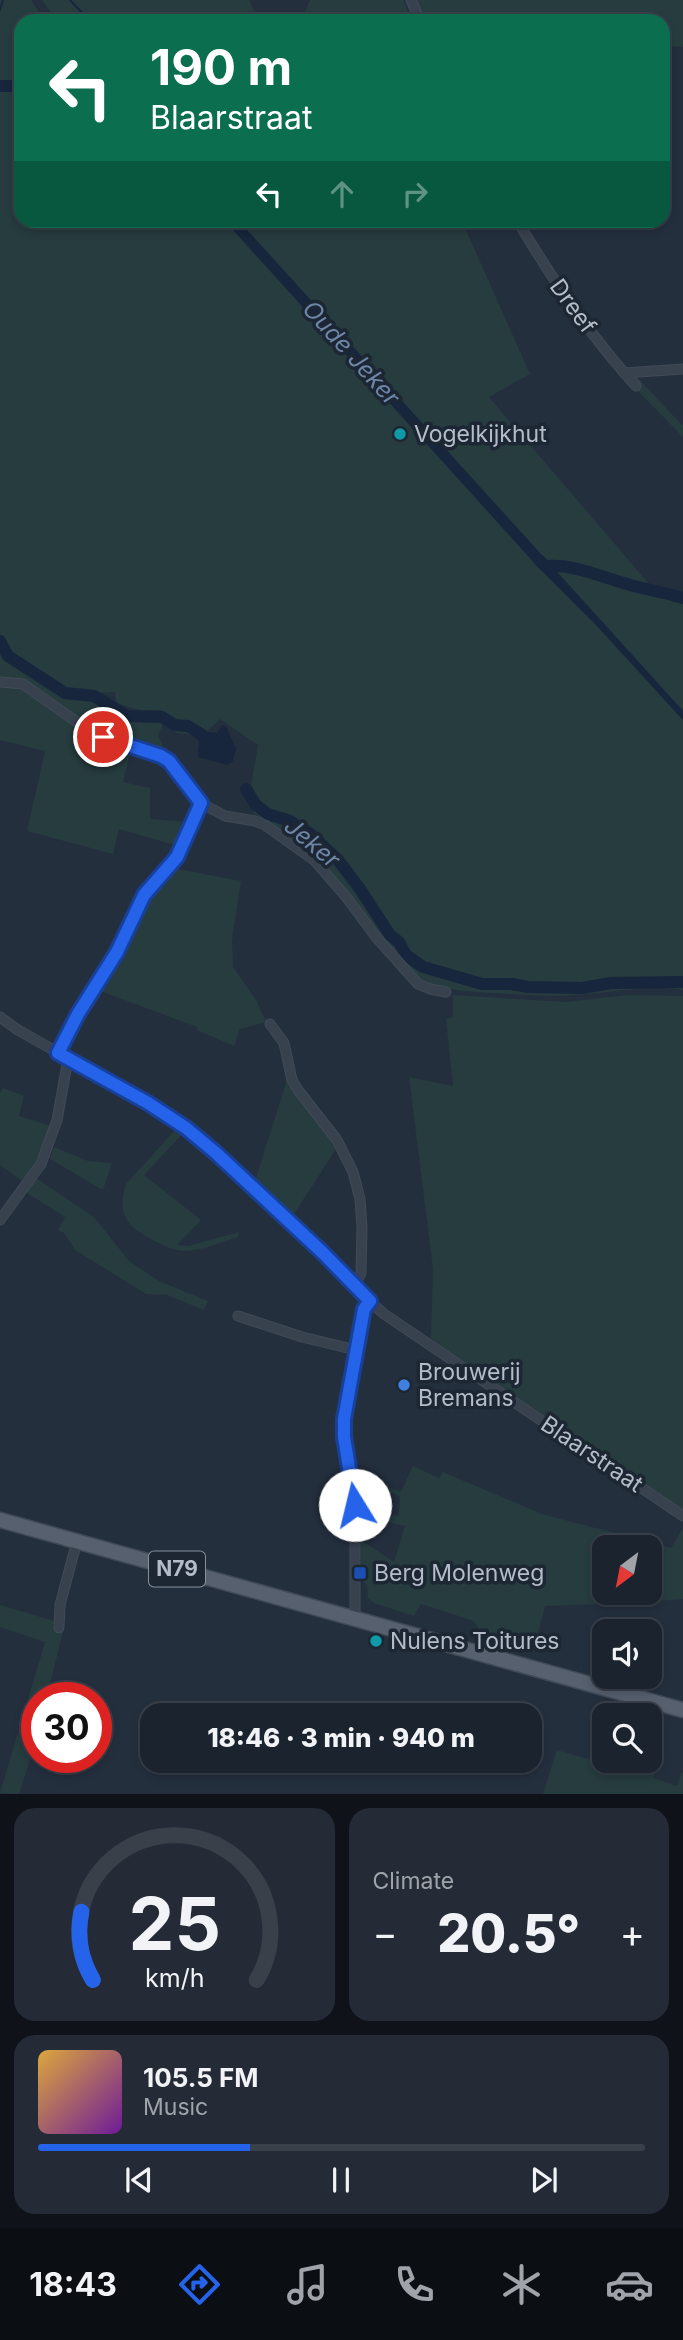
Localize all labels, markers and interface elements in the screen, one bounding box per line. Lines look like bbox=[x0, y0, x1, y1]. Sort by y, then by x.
text: 190 m bbox=[150, 38, 292, 97]
icon: left bbox=[35, 42, 126, 133]
text: Blaarstraat bbox=[150, 98, 312, 137]
icon: left bbox=[250, 175, 288, 213]
icon: ahead bbox=[323, 175, 361, 213]
icon: right bbox=[396, 175, 434, 213]
street label: Dreef bbox=[544, 273, 602, 339]
water label: Oude Jeker bbox=[297, 294, 407, 412]
place label: Vogelkijkhut bbox=[414, 420, 547, 448]
marker: Vogelkijkhut bbox=[392, 426, 408, 442]
pin bbox=[73, 707, 133, 767]
icon: arrive bbox=[84, 718, 122, 756]
water label: Jeker bbox=[279, 811, 347, 875]
place label: Brouwerij Bremans bbox=[418, 1358, 521, 1412]
marker: Brouwerij Bremans bbox=[396, 1377, 412, 1393]
street label: Blaarstraat bbox=[536, 1410, 649, 1499]
position arrow bbox=[318, 1468, 392, 1542]
north arrow bbox=[592, 1535, 662, 1605]
map controls bbox=[592, 1535, 662, 1773]
road number: N79 bbox=[149, 1552, 205, 1586]
place label: Berg Molenweg bbox=[374, 1559, 544, 1587]
marker: Berg Molenweg bbox=[352, 1565, 368, 1581]
button: sound bbox=[592, 1619, 662, 1689]
place label: Nulens Toitures bbox=[390, 1627, 559, 1655]
marker: Nulens Toitures bbox=[368, 1633, 384, 1649]
speed limit sign: 30 bbox=[21, 1682, 112, 1773]
button: search bbox=[592, 1703, 662, 1773]
text: 18:46 · 3 min · 940 m bbox=[207, 1722, 475, 1753]
text: Climate bbox=[373, 1867, 454, 1895]
text: 25 bbox=[128, 1880, 220, 1969]
text: 20.5° bbox=[437, 1902, 580, 1965]
text: − bbox=[373, 1910, 398, 1956]
text: + bbox=[620, 1910, 645, 1956]
text: km/h bbox=[145, 1963, 204, 1993]
text: 105.5 FM bbox=[143, 2062, 259, 2093]
text: Music bbox=[143, 2093, 208, 2121]
icon: previous bbox=[120, 2161, 158, 2199]
icon: pause bbox=[322, 2161, 360, 2199]
icon: next bbox=[525, 2161, 563, 2199]
icon: directions bbox=[175, 2260, 224, 2309]
icon: music bbox=[283, 2260, 332, 2309]
icon: phone bbox=[390, 2260, 439, 2309]
icon: climate bbox=[497, 2260, 546, 2309]
icon: car bbox=[605, 2260, 654, 2309]
text: 18:43 bbox=[29, 2265, 117, 2304]

